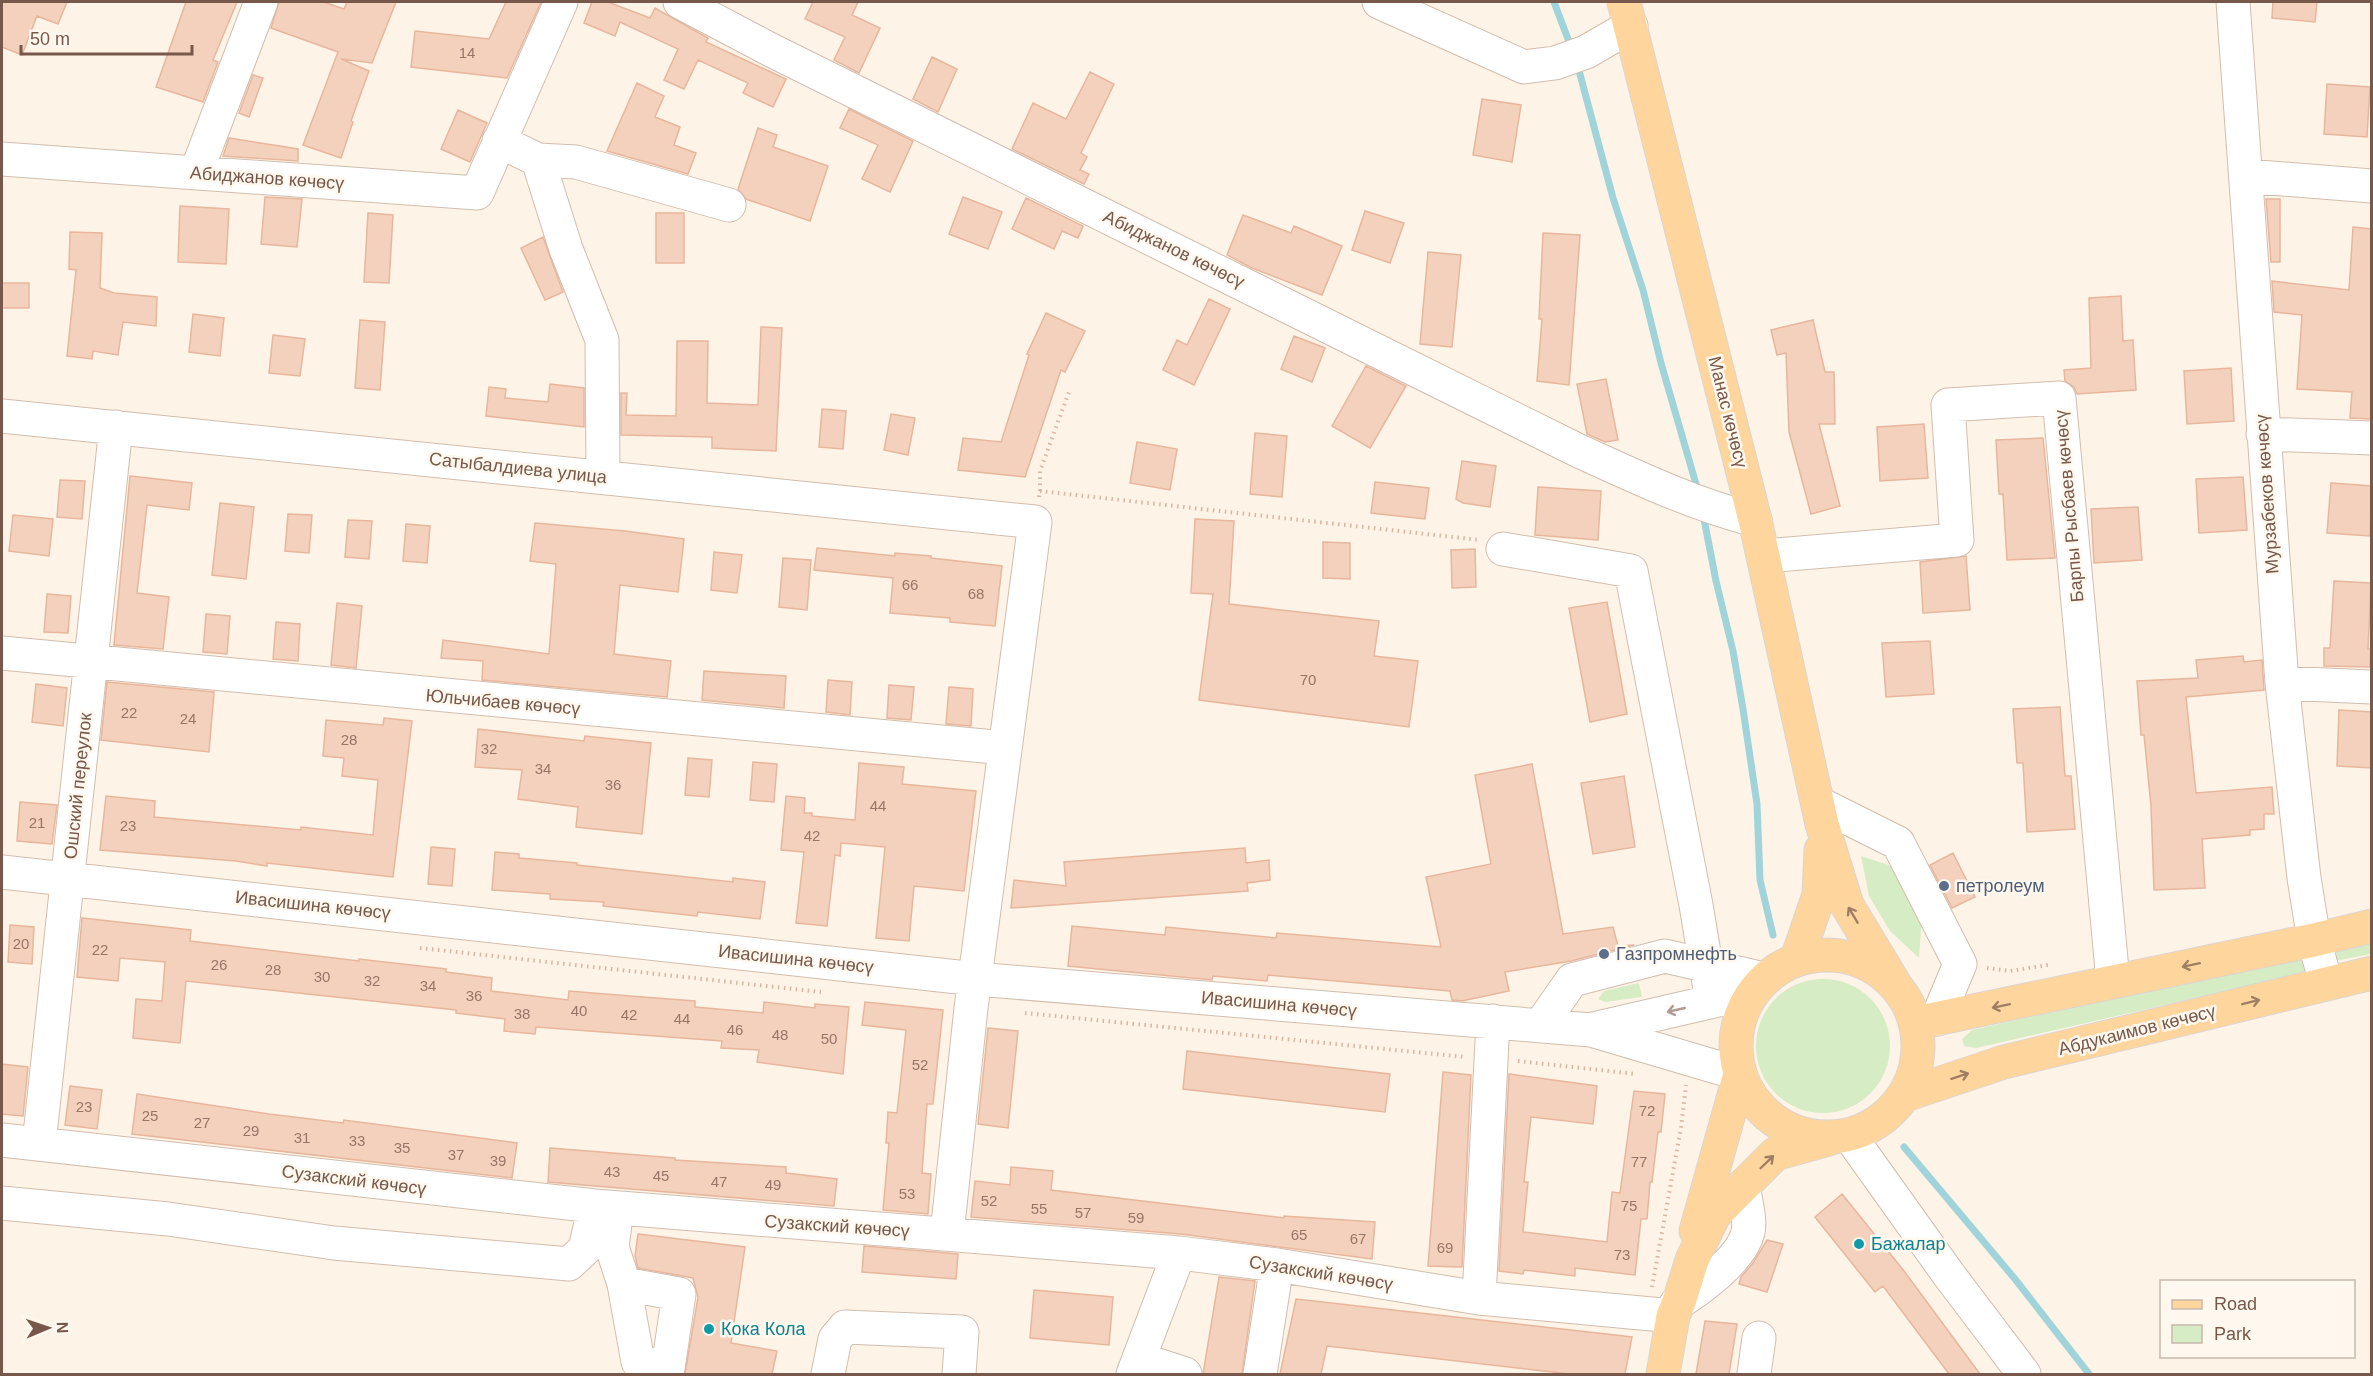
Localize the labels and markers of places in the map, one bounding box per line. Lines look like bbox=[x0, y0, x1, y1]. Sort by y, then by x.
place label: петролеум bbox=[1956, 876, 2045, 896]
marker: петролеум bbox=[1937, 879, 1951, 893]
place label: Газпромнефть bbox=[1616, 944, 1737, 964]
marker: Газпромнефть bbox=[1597, 947, 1611, 961]
place label: Бажалар bbox=[1871, 1234, 1945, 1254]
marker: Бажалар bbox=[1852, 1237, 1866, 1251]
place label: Кока Кола bbox=[721, 1319, 806, 1339]
marker: Кока Кола bbox=[702, 1322, 716, 1336]

